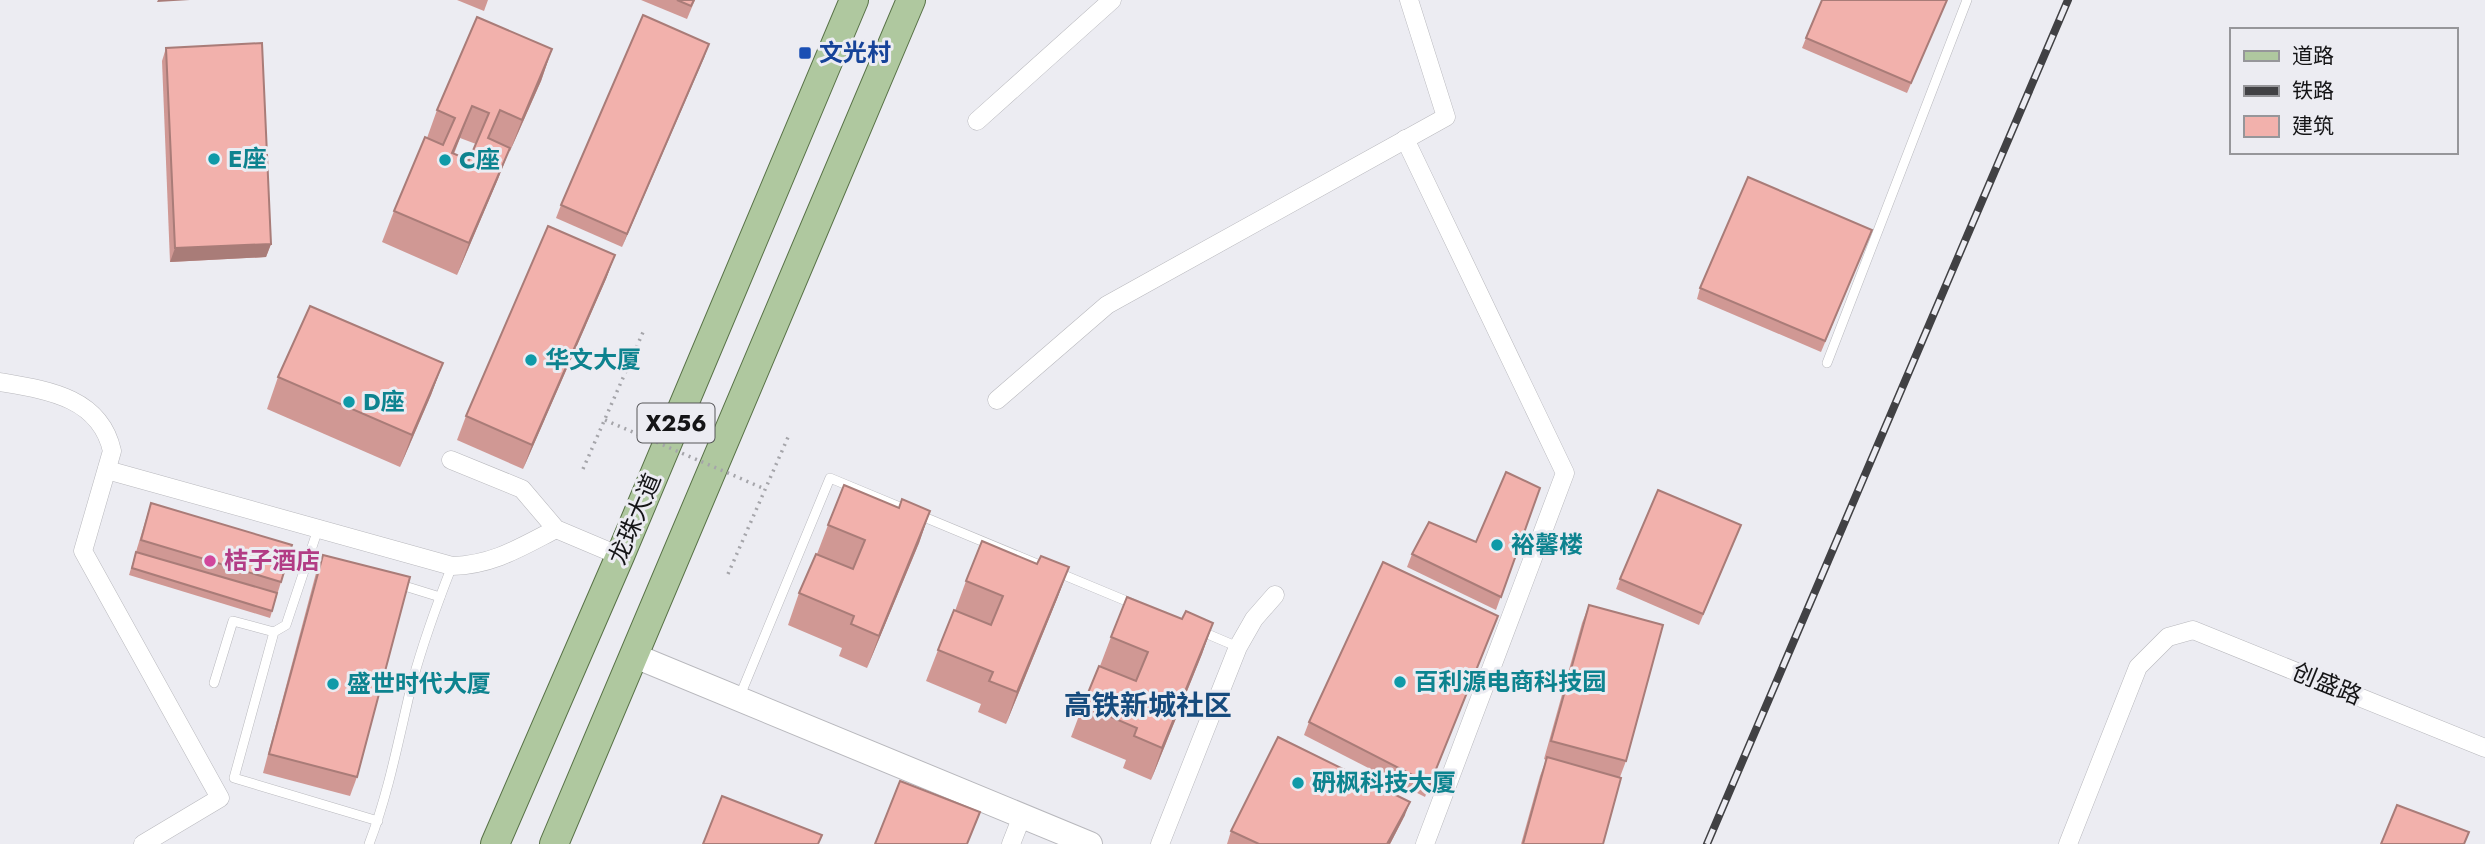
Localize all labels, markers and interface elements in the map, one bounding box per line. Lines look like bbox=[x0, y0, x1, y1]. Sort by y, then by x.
legend bbox=[2230, 28, 2457, 154]
place label: 文光村 bbox=[819, 35, 891, 70]
text: 道路 bbox=[2292, 41, 2334, 71]
marker: 文光村 bbox=[797, 45, 813, 61]
text: 铁路 bbox=[2292, 76, 2334, 106]
text: 建筑 bbox=[2292, 111, 2334, 141]
place label: E座 bbox=[228, 141, 266, 176]
place label: C座 bbox=[459, 142, 500, 177]
marker: E座 bbox=[206, 151, 222, 167]
marker: C座 bbox=[437, 152, 453, 168]
place label: 华文大厦 bbox=[545, 342, 641, 377]
marker: 华文大厦 bbox=[523, 352, 539, 368]
place label: D座 bbox=[363, 384, 405, 419]
marker: D座 bbox=[341, 394, 357, 410]
road number: X256 bbox=[638, 404, 714, 442]
street label: 龙珠大道 bbox=[600, 468, 669, 570]
place label: 裕馨楼 bbox=[1511, 527, 1583, 562]
marker: 裕馨楼 bbox=[1489, 537, 1505, 553]
place label: 桔子酒店 bbox=[224, 543, 320, 578]
marker: 桔子酒店 bbox=[202, 553, 218, 569]
street label: 创盛路 bbox=[2287, 654, 2367, 713]
place label: 百利源电商科技园 bbox=[1414, 664, 1606, 699]
place label: 盛世时代大厦 bbox=[347, 666, 491, 701]
marker: 百利源电商科技园 bbox=[1392, 674, 1408, 690]
marker: 盛世时代大厦 bbox=[325, 676, 341, 692]
district label: 高铁新城社区 bbox=[1064, 685, 1232, 726]
place label: 砃枫科技大厦 bbox=[1312, 765, 1456, 800]
marker: 砃枫科技大厦 bbox=[1290, 775, 1306, 791]

